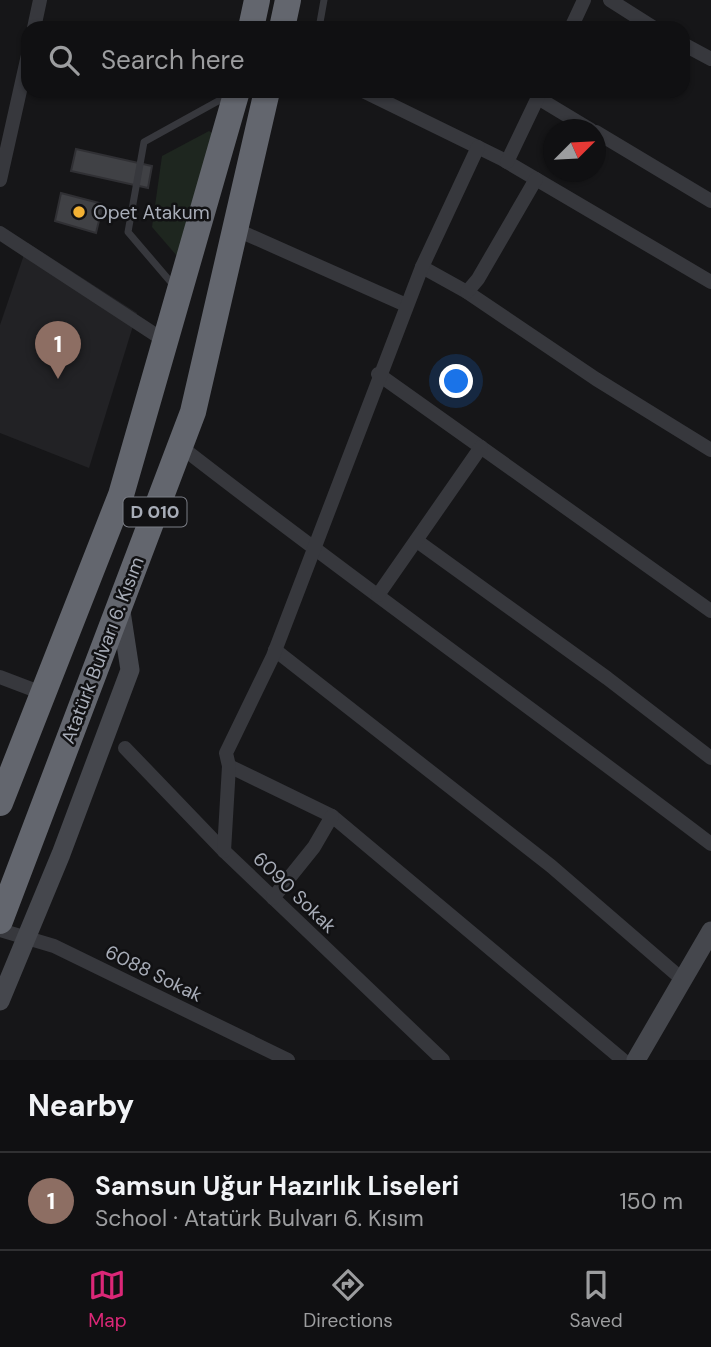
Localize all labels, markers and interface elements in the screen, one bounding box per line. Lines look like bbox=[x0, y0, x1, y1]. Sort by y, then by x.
search box bbox=[21, 21, 690, 98]
icon: search bbox=[45, 41, 83, 79]
text: Search here bbox=[101, 43, 244, 77]
north arrow bbox=[543, 119, 606, 182]
place label: Opet Atakum bbox=[93, 200, 210, 225]
marker: Opet Atakum bbox=[71, 204, 87, 220]
pin: 1 bbox=[35, 321, 81, 379]
your location bbox=[439, 364, 473, 398]
road number: D 010 bbox=[124, 498, 186, 526]
street label: Atatürk Bulvarı 6. Kısım bbox=[55, 553, 150, 747]
street label: 6090 Sokak bbox=[248, 846, 342, 939]
street label: 6088 Sokak bbox=[101, 939, 207, 1008]
text: Nearby bbox=[28, 1086, 134, 1125]
text: Samsun Uğur Hazırlık Liseleri bbox=[95, 1169, 459, 1203]
text: 1 bbox=[47, 1186, 55, 1216]
text: 150 m bbox=[619, 1186, 683, 1216]
text: School · Atatürk Bulvarı 6. Kısım bbox=[95, 1203, 424, 1233]
tab: Map bbox=[88, 1266, 127, 1333]
tab: Directions bbox=[303, 1266, 393, 1333]
tab: Saved bbox=[569, 1266, 623, 1333]

